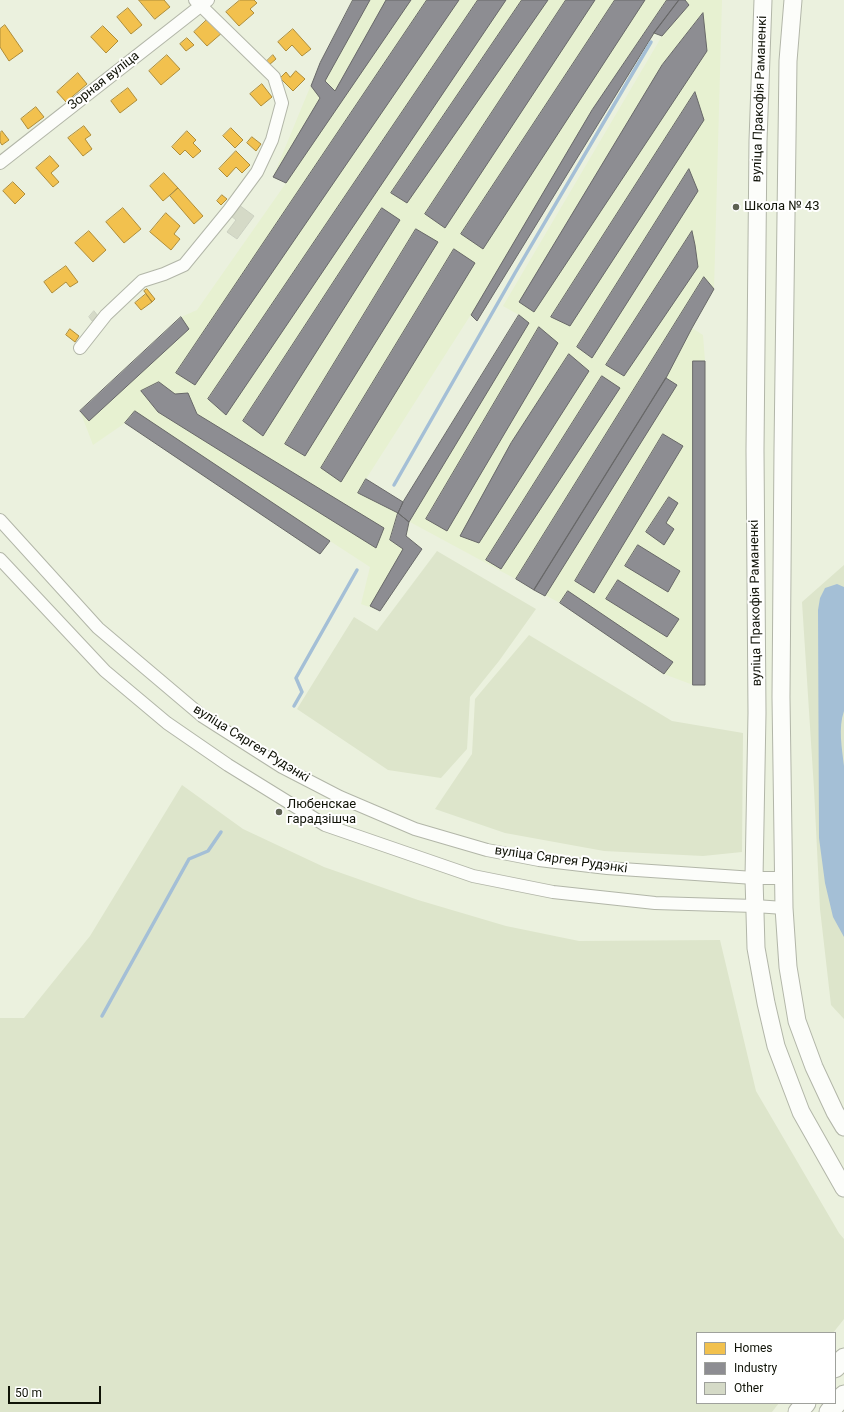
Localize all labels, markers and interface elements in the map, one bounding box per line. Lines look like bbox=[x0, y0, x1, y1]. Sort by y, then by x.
street label: вуліца Пракофія Раманенкі bbox=[749, 15, 771, 183]
street label: Зорная вуліца bbox=[65, 48, 143, 114]
place label: Школа № 43 bbox=[744, 199, 819, 215]
marker: Школа № 43 bbox=[731, 202, 741, 212]
street label: вуліца Пракофія Раманенкі bbox=[747, 519, 765, 687]
street label: вуліца Сяргея Рудэнкі bbox=[190, 702, 312, 786]
place label: Любенскае гарадзішча bbox=[287, 797, 356, 828]
marker: Любенскае гарадзішча bbox=[274, 807, 284, 817]
street label: вуліца Сяргея Рудэнкі bbox=[494, 843, 628, 877]
legend bbox=[696, 1332, 836, 1404]
text: Homes bbox=[734, 1341, 772, 1355]
text: Industry bbox=[734, 1361, 777, 1375]
scale bar bbox=[10, 1378, 103, 1404]
text: Other bbox=[734, 1381, 763, 1395]
text: 50 m bbox=[15, 1386, 42, 1400]

